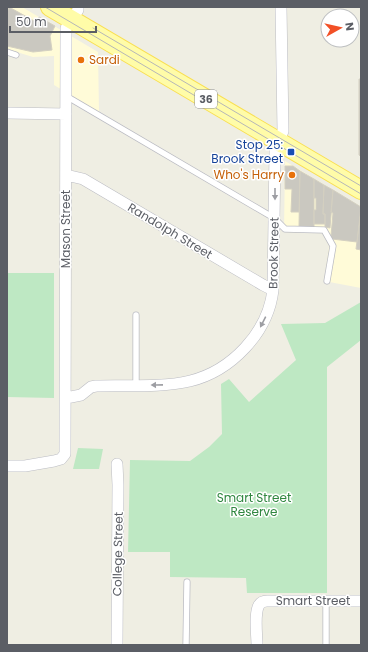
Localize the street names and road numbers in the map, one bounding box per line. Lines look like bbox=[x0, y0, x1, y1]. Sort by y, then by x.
road number: 36 bbox=[195, 90, 217, 108]
street label: Mason Street bbox=[57, 190, 74, 268]
street label: Randolph Street bbox=[125, 199, 216, 263]
street label: Brook Street bbox=[264, 217, 283, 289]
street label: College Street bbox=[108, 512, 127, 596]
street label: Smart Street bbox=[276, 592, 350, 609]

